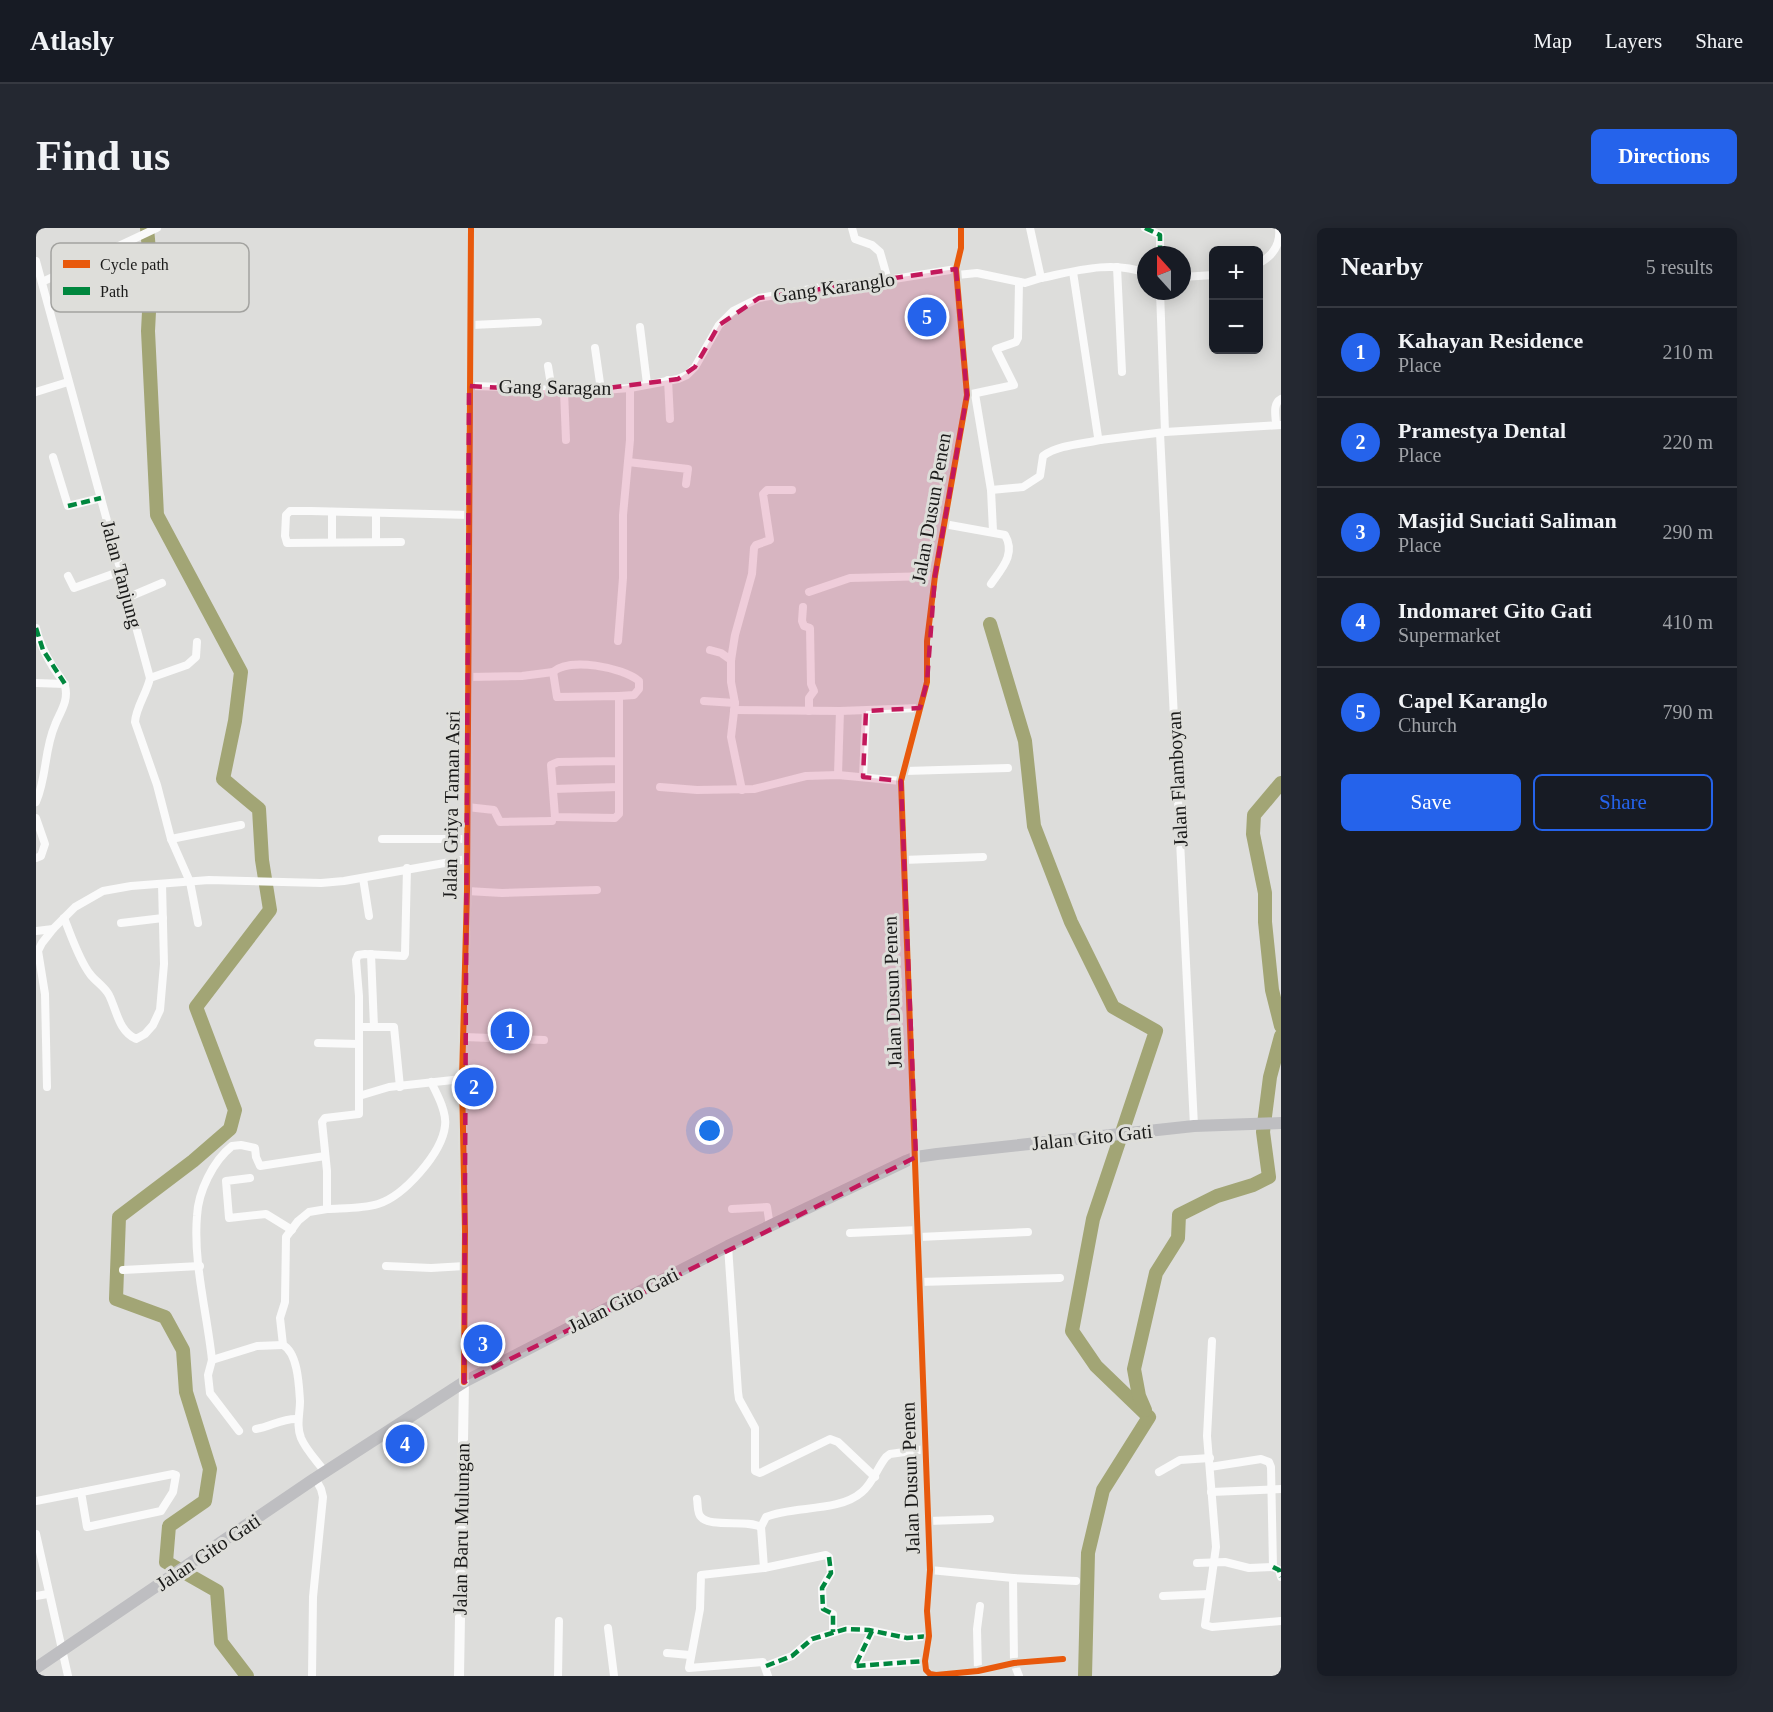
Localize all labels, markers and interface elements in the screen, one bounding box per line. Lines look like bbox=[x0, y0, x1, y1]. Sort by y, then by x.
text: Atlasly bbox=[30, 25, 114, 56]
text: Map bbox=[1534, 29, 1572, 53]
text: Layers bbox=[1605, 29, 1662, 53]
text: Share bbox=[1695, 29, 1743, 53]
button: Directions bbox=[1591, 129, 1737, 184]
text: Find us bbox=[36, 133, 170, 179]
legend bbox=[51, 243, 249, 312]
north arrow bbox=[1137, 246, 1191, 300]
map controls bbox=[1209, 246, 1263, 354]
button: + bbox=[1209, 246, 1263, 300]
text: Nearby bbox=[1341, 252, 1423, 281]
text: Cycle path bbox=[100, 256, 169, 274]
text: 5 results bbox=[1646, 256, 1713, 278]
street label: Gang Karanglo bbox=[772, 268, 896, 307]
text: Path bbox=[100, 283, 128, 300]
pin: 5 bbox=[908, 294, 946, 340]
button: − bbox=[1209, 300, 1263, 354]
text: Kahayan Residence bbox=[1398, 328, 1583, 353]
text: 1 bbox=[1356, 341, 1366, 363]
text: 210 m bbox=[1662, 341, 1713, 363]
text: Place bbox=[1398, 354, 1441, 376]
street label: Gang Saragan bbox=[498, 375, 612, 400]
text: Pramestya Dental bbox=[1398, 418, 1566, 443]
street label: Jalan Dusun Penen bbox=[907, 431, 955, 585]
text: 2 bbox=[1356, 431, 1366, 453]
text: 220 m bbox=[1662, 431, 1713, 453]
text: Place bbox=[1398, 444, 1441, 466]
text: Masjid Suciati Saliman bbox=[1398, 508, 1617, 533]
street label: Jalan Tanjung bbox=[96, 518, 147, 631]
text: 3 bbox=[1356, 521, 1366, 543]
text: 290 m bbox=[1662, 521, 1713, 543]
text: Place bbox=[1398, 534, 1441, 556]
text: Indomaret Gito Gati bbox=[1398, 598, 1592, 623]
text: 4 bbox=[1356, 611, 1366, 633]
text: 410 m bbox=[1662, 611, 1713, 633]
text: Supermarket bbox=[1398, 624, 1500, 646]
text: Capel Karanglo bbox=[1398, 688, 1548, 713]
text: 5 bbox=[1356, 701, 1366, 723]
text: 790 m bbox=[1662, 701, 1713, 723]
street label: Jalan Griya Taman Asri bbox=[438, 710, 465, 900]
street label: Jalan Flamboyan bbox=[1162, 710, 1193, 848]
text: Church bbox=[1398, 714, 1457, 736]
button: Save bbox=[1341, 774, 1521, 831]
button: Share bbox=[1533, 774, 1713, 831]
street label: Jalan Dusun Penen bbox=[878, 916, 906, 1068]
pin: 1 bbox=[490, 1008, 530, 1054]
pin: 2 bbox=[454, 1064, 494, 1110]
your location bbox=[695, 1116, 724, 1145]
street label: Jalan Gito Gati bbox=[1031, 1120, 1154, 1154]
street label: Jalan Gito Gati bbox=[564, 1263, 682, 1337]
pin: 3 bbox=[464, 1322, 502, 1366]
street label: Jalan Dusun Penen bbox=[896, 1402, 924, 1554]
pin: 4 bbox=[386, 1422, 424, 1466]
street label: Jalan Baru Mulungan bbox=[448, 1443, 475, 1615]
street label: Jalan Gito Gati bbox=[152, 1509, 265, 1595]

